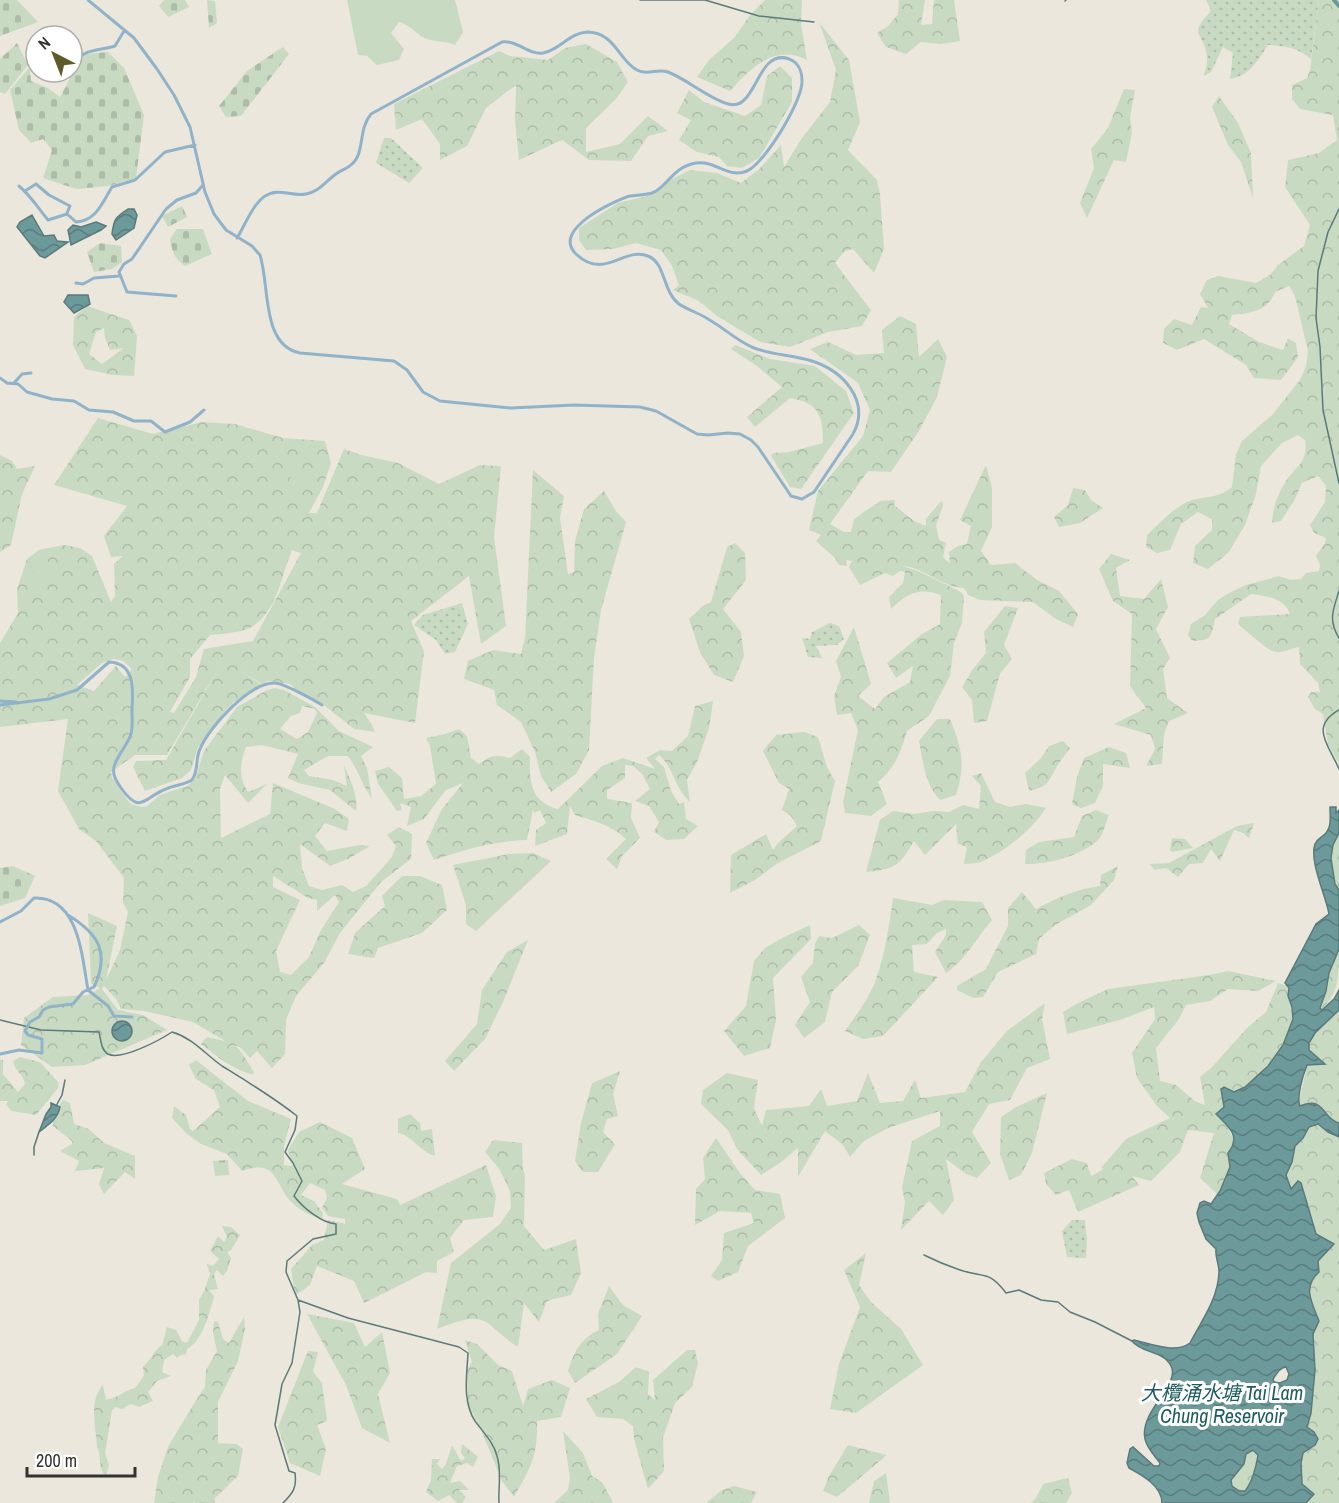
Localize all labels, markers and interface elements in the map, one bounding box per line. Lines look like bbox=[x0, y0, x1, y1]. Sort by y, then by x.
north arrow bbox=[24, 24, 84, 84]
text: N bbox=[33, 32, 55, 54]
water label: 大欖涌水塘 Tai Lam Chung Reservoir bbox=[1141, 1379, 1303, 1429]
scale bar bbox=[27, 1440, 135, 1478]
text: 200 m bbox=[36, 1448, 77, 1473]

